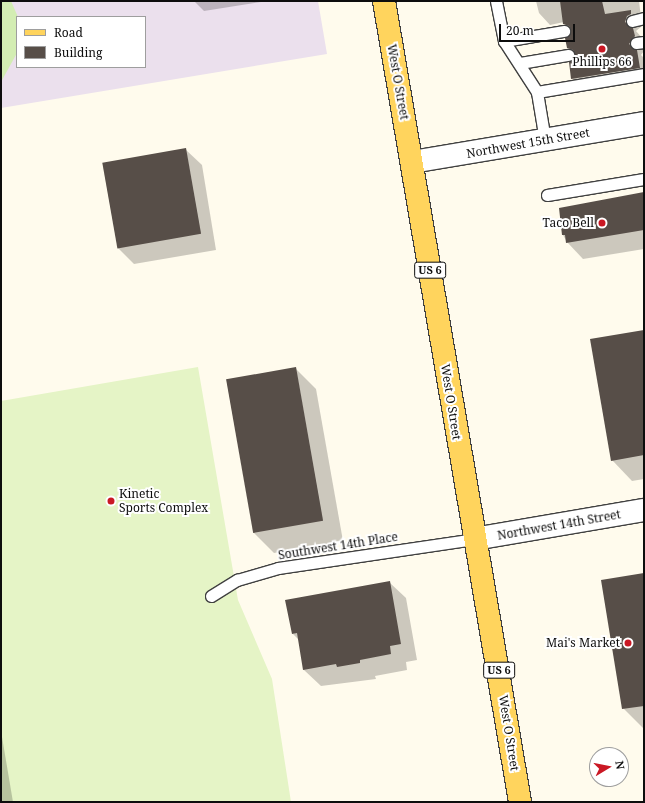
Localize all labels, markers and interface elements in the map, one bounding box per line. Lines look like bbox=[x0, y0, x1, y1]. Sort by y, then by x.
legend bbox=[16, 16, 146, 68]
scale bar bbox=[501, 16, 577, 42]
text: 20 m bbox=[506, 22, 534, 39]
text: Road bbox=[54, 24, 83, 41]
street label: West O Street bbox=[384, 43, 412, 121]
text: Building bbox=[54, 44, 102, 61]
marker: Phillips 66 bbox=[597, 44, 607, 54]
place label: Phillips 66 bbox=[572, 55, 632, 69]
street label: Northwest 15th Street bbox=[465, 125, 591, 161]
place label: Taco Bell bbox=[543, 216, 594, 230]
marker: Taco Bell bbox=[597, 218, 607, 228]
road number: US 6 bbox=[414, 261, 446, 279]
street label: West O Street bbox=[438, 363, 464, 441]
place label: Kinetic Sports Complex bbox=[119, 487, 208, 515]
marker: Kinetic Sports Complex bbox=[106, 496, 116, 506]
street label: Northwest 14th Street bbox=[496, 507, 622, 543]
street label: Southwest 14th Place bbox=[277, 529, 399, 563]
place label: Mai's Market bbox=[546, 636, 620, 650]
marker: Mai's Market bbox=[623, 638, 633, 648]
road number: US 6 bbox=[483, 661, 515, 679]
street label: West O Street bbox=[496, 694, 522, 772]
north arrow bbox=[589, 747, 629, 787]
text: N bbox=[612, 759, 628, 771]

